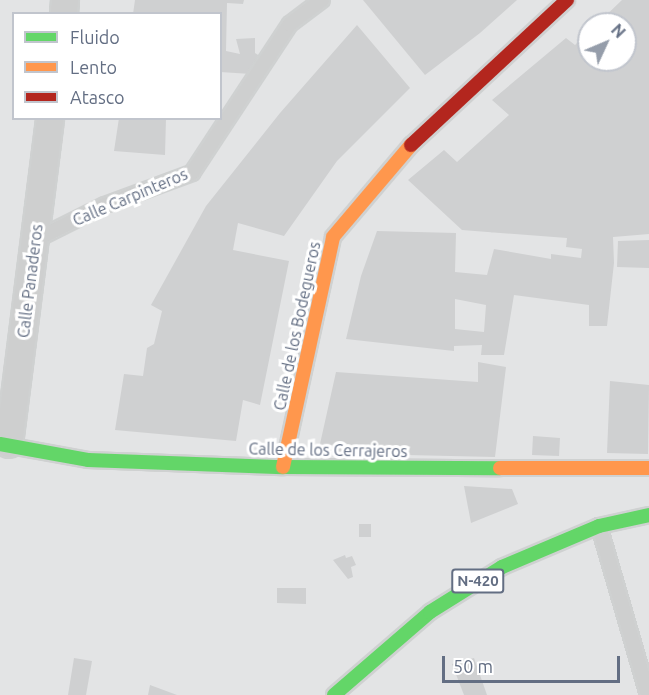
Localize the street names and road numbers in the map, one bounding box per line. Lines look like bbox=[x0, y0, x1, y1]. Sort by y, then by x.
street label: Calle Carpinteros bbox=[70, 164, 190, 230]
street label: Calle Panaderos bbox=[13, 223, 47, 339]
street label: Calle de los Bodegueros bbox=[270, 240, 324, 412]
street label: Calle de los Cerrajeros bbox=[248, 439, 408, 461]
road number: N-420 bbox=[451, 569, 505, 593]

